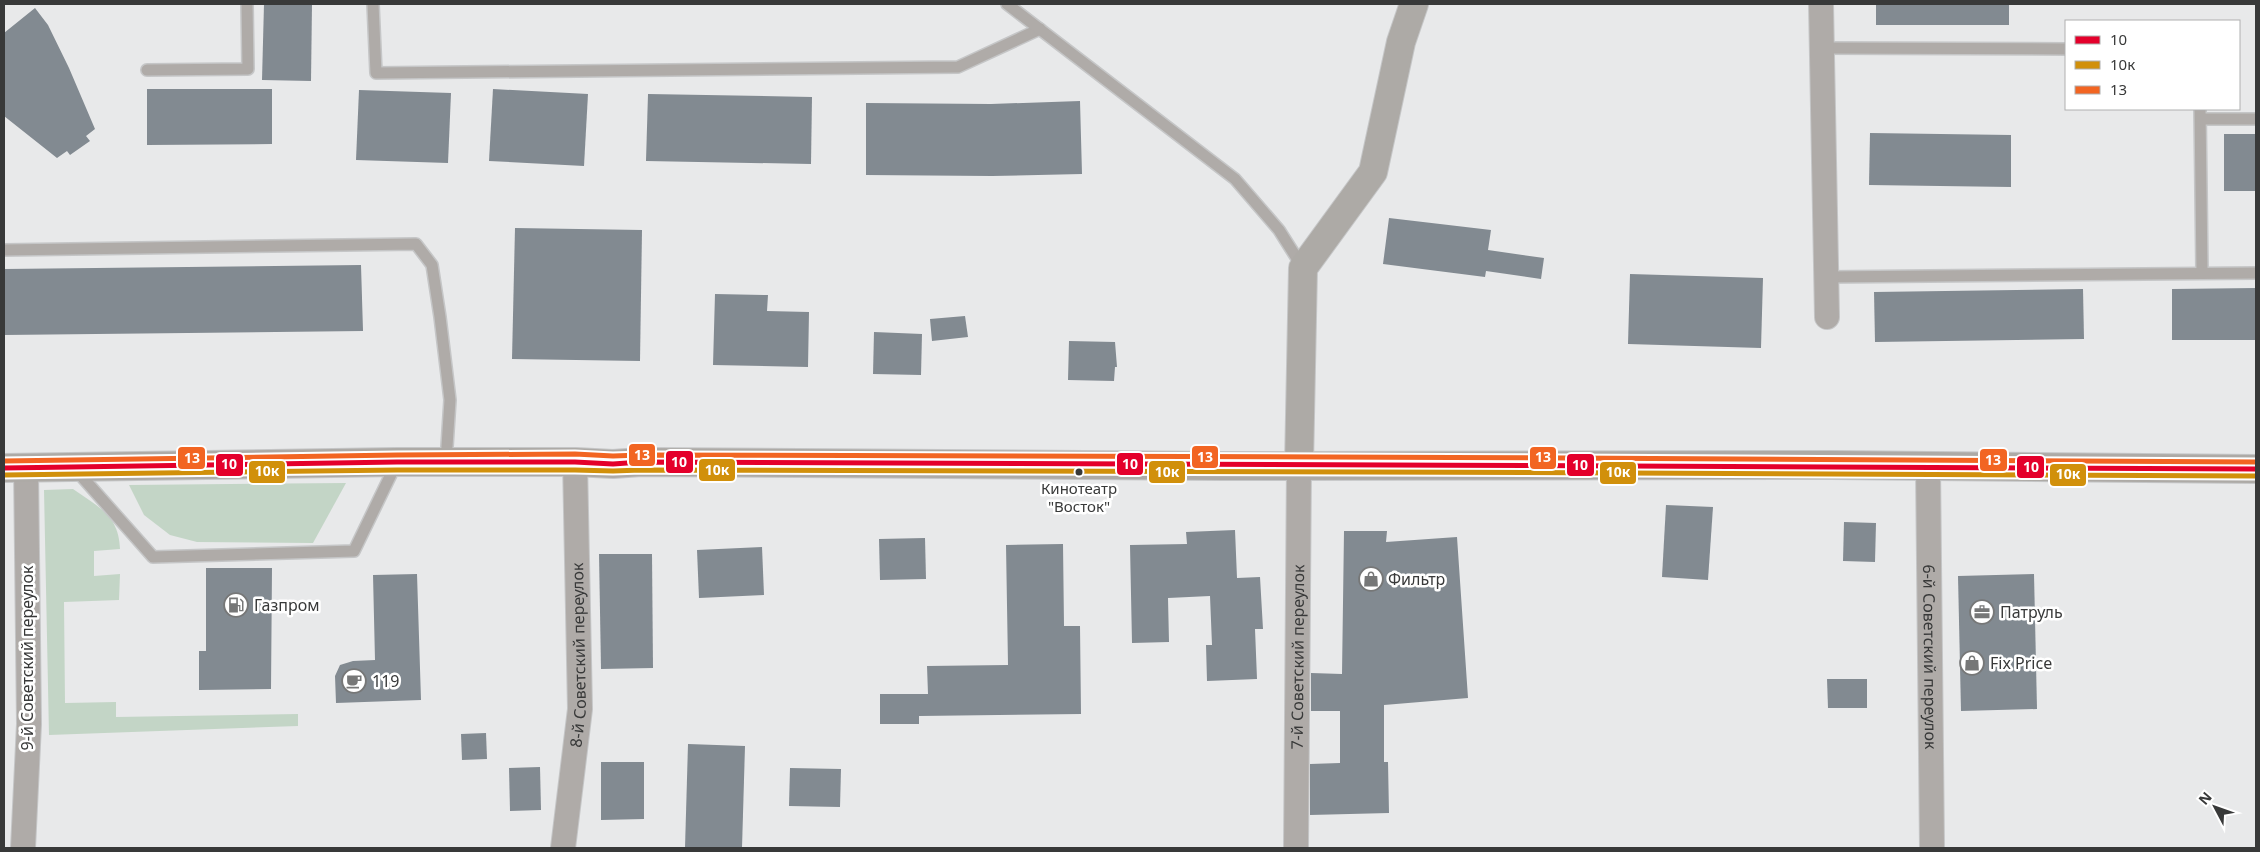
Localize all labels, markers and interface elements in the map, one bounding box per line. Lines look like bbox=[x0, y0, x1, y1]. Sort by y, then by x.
legend bbox=[2065, 20, 2240, 110]
text: 10 bbox=[2110, 29, 2127, 49]
text: 10к bbox=[2110, 54, 2135, 74]
text: 13 bbox=[2110, 79, 2127, 99]
line badge: 13 bbox=[628, 443, 656, 467]
text: 13 bbox=[634, 445, 650, 464]
line badge: 13 bbox=[1191, 445, 1219, 469]
line badge: 13 bbox=[177, 446, 206, 470]
line badge: 13 bbox=[1529, 446, 1557, 470]
text: 13 bbox=[1197, 447, 1213, 466]
text: 13 bbox=[1535, 447, 1551, 466]
text: 13 bbox=[184, 448, 200, 467]
line badge: 13 bbox=[1979, 448, 2008, 472]
line badge: 10 bbox=[665, 450, 694, 474]
text: 13 bbox=[1985, 450, 2001, 469]
text: 10 bbox=[671, 452, 687, 471]
line badge: 10 bbox=[1116, 452, 1144, 476]
line badge: 10 bbox=[215, 453, 244, 477]
line badge: 10 bbox=[1566, 453, 1595, 477]
text: 10 bbox=[221, 454, 237, 473]
text: 10 bbox=[1122, 454, 1138, 473]
text: 10 bbox=[1572, 455, 1588, 474]
line badge: 10 bbox=[2016, 455, 2045, 479]
text: 10 bbox=[2023, 457, 2039, 476]
line badge: 10к bbox=[698, 458, 736, 482]
line badge: 10к bbox=[248, 460, 286, 484]
text: 10к bbox=[705, 460, 730, 479]
line badge: 10к bbox=[1148, 460, 1186, 484]
text: 10к bbox=[255, 461, 280, 480]
line badge: 10к bbox=[1599, 461, 1637, 485]
text: 10к bbox=[1155, 462, 1180, 481]
text: 10к bbox=[1606, 462, 1631, 481]
line badge: 10к bbox=[2049, 463, 2087, 487]
text: 10к bbox=[2056, 464, 2081, 483]
marker: Кинотеатр "Восток" bbox=[1074, 467, 1084, 477]
place label: Кинотеатр "Восток" bbox=[1041, 478, 1117, 516]
street label: 8-й Советский переулок bbox=[564, 562, 591, 749]
street label: 7-й Советский переулок bbox=[1286, 564, 1309, 750]
street label: 6-й Советский переулок bbox=[1918, 564, 1942, 750]
street label: 9-й Советский переулок bbox=[16, 565, 38, 750]
shop icon: Фильтр bbox=[1358, 566, 1384, 592]
place label: Фильтр bbox=[1388, 568, 1445, 590]
fuel station icon: Газпром bbox=[223, 592, 249, 618]
place label: Газпром bbox=[254, 594, 319, 616]
office icon: Патруль bbox=[1969, 599, 1995, 625]
place label: Патруль bbox=[2000, 601, 2063, 623]
shop icon: Fix Price bbox=[1959, 650, 1985, 676]
place label: Fix Price bbox=[1990, 652, 2052, 674]
cafe icon: 119 bbox=[341, 668, 367, 694]
place label: 119 bbox=[372, 670, 399, 692]
north arrow bbox=[2190, 782, 2240, 832]
text: N bbox=[2194, 788, 2216, 809]

